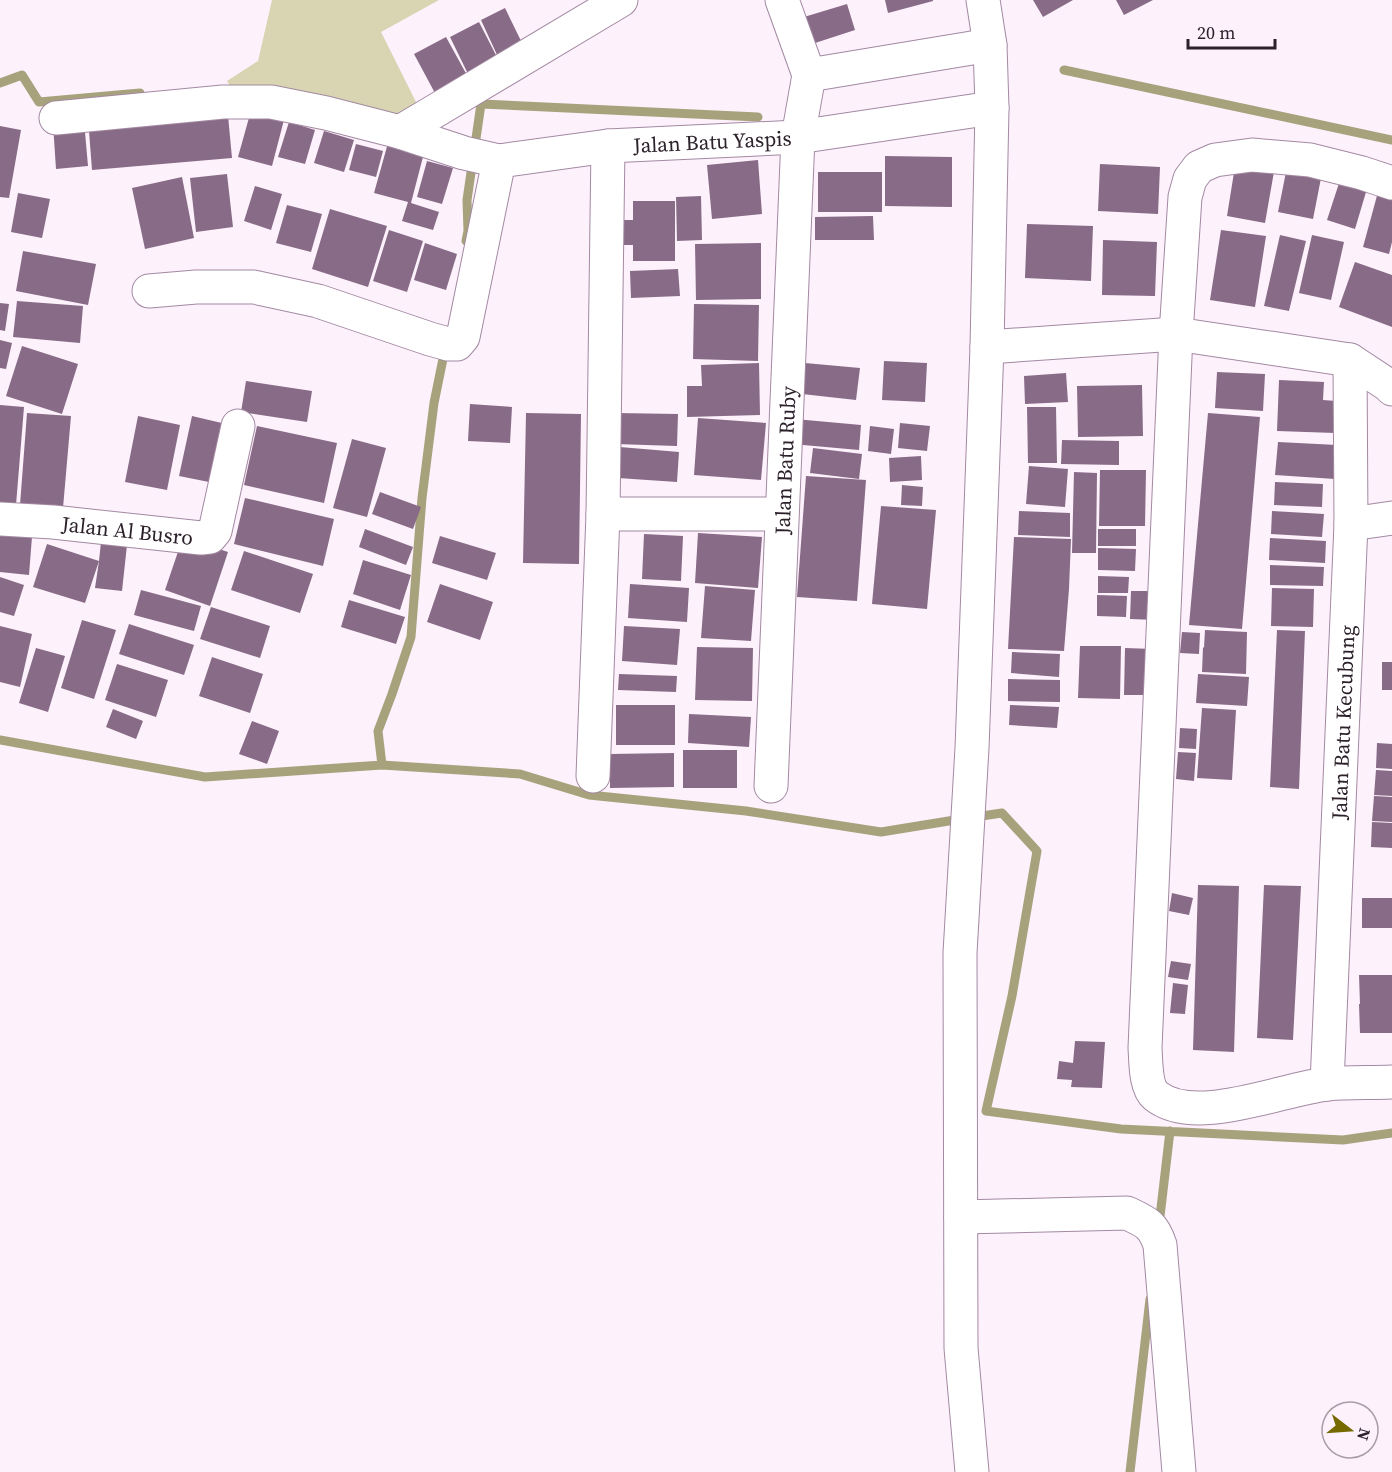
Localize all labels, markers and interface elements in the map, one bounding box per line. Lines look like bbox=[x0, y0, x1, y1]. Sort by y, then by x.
scale bar bbox=[1188, 12, 1275, 50]
text: 20 m bbox=[1197, 20, 1235, 45]
street label: Jalan Batu Yaspis bbox=[632, 123, 792, 159]
street label: Jalan Batu Ruby bbox=[767, 385, 802, 536]
street label: Jalan Al Busro bbox=[59, 508, 195, 552]
street label: Jalan Batu Kecubung bbox=[1324, 624, 1361, 821]
north arrow bbox=[1320, 1400, 1380, 1460]
text: N bbox=[1352, 1426, 1377, 1444]

